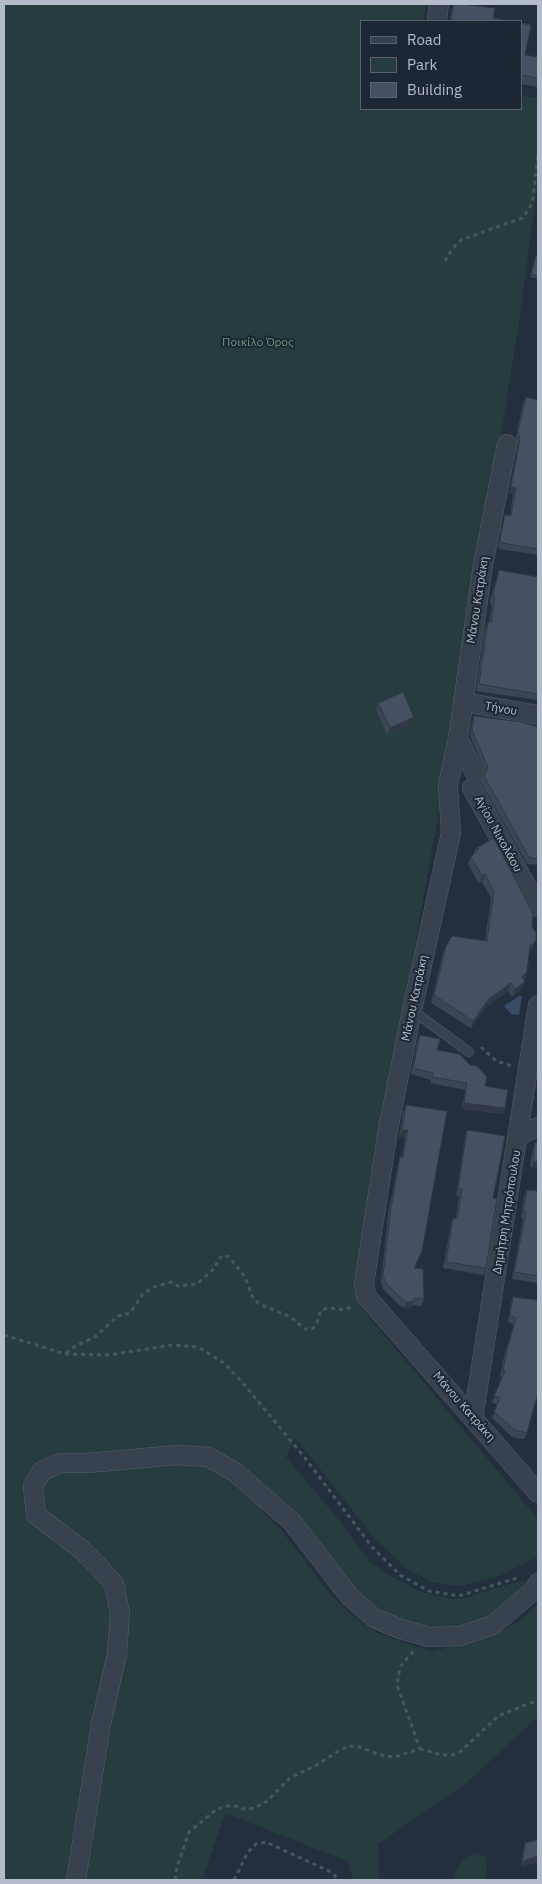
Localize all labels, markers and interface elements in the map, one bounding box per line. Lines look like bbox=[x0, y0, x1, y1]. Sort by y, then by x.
legend bbox=[360, 20, 522, 110]
text: Road bbox=[407, 30, 442, 49]
text: Park bbox=[407, 55, 437, 74]
text: Building bbox=[407, 80, 462, 99]
park label: Ποικίλο Όρος bbox=[222, 336, 294, 350]
street label: Μάνου Κατράκη bbox=[464, 555, 492, 645]
street label: Τήνου bbox=[484, 699, 518, 719]
street label: Αγίου Νικολάου bbox=[471, 793, 525, 875]
street label: Μάνου Κατράκη bbox=[399, 953, 431, 1043]
street label: Δημήτρη Μητρόπουλου bbox=[490, 1149, 524, 1275]
street label: Μάνου Κατράκη bbox=[430, 1369, 498, 1445]

